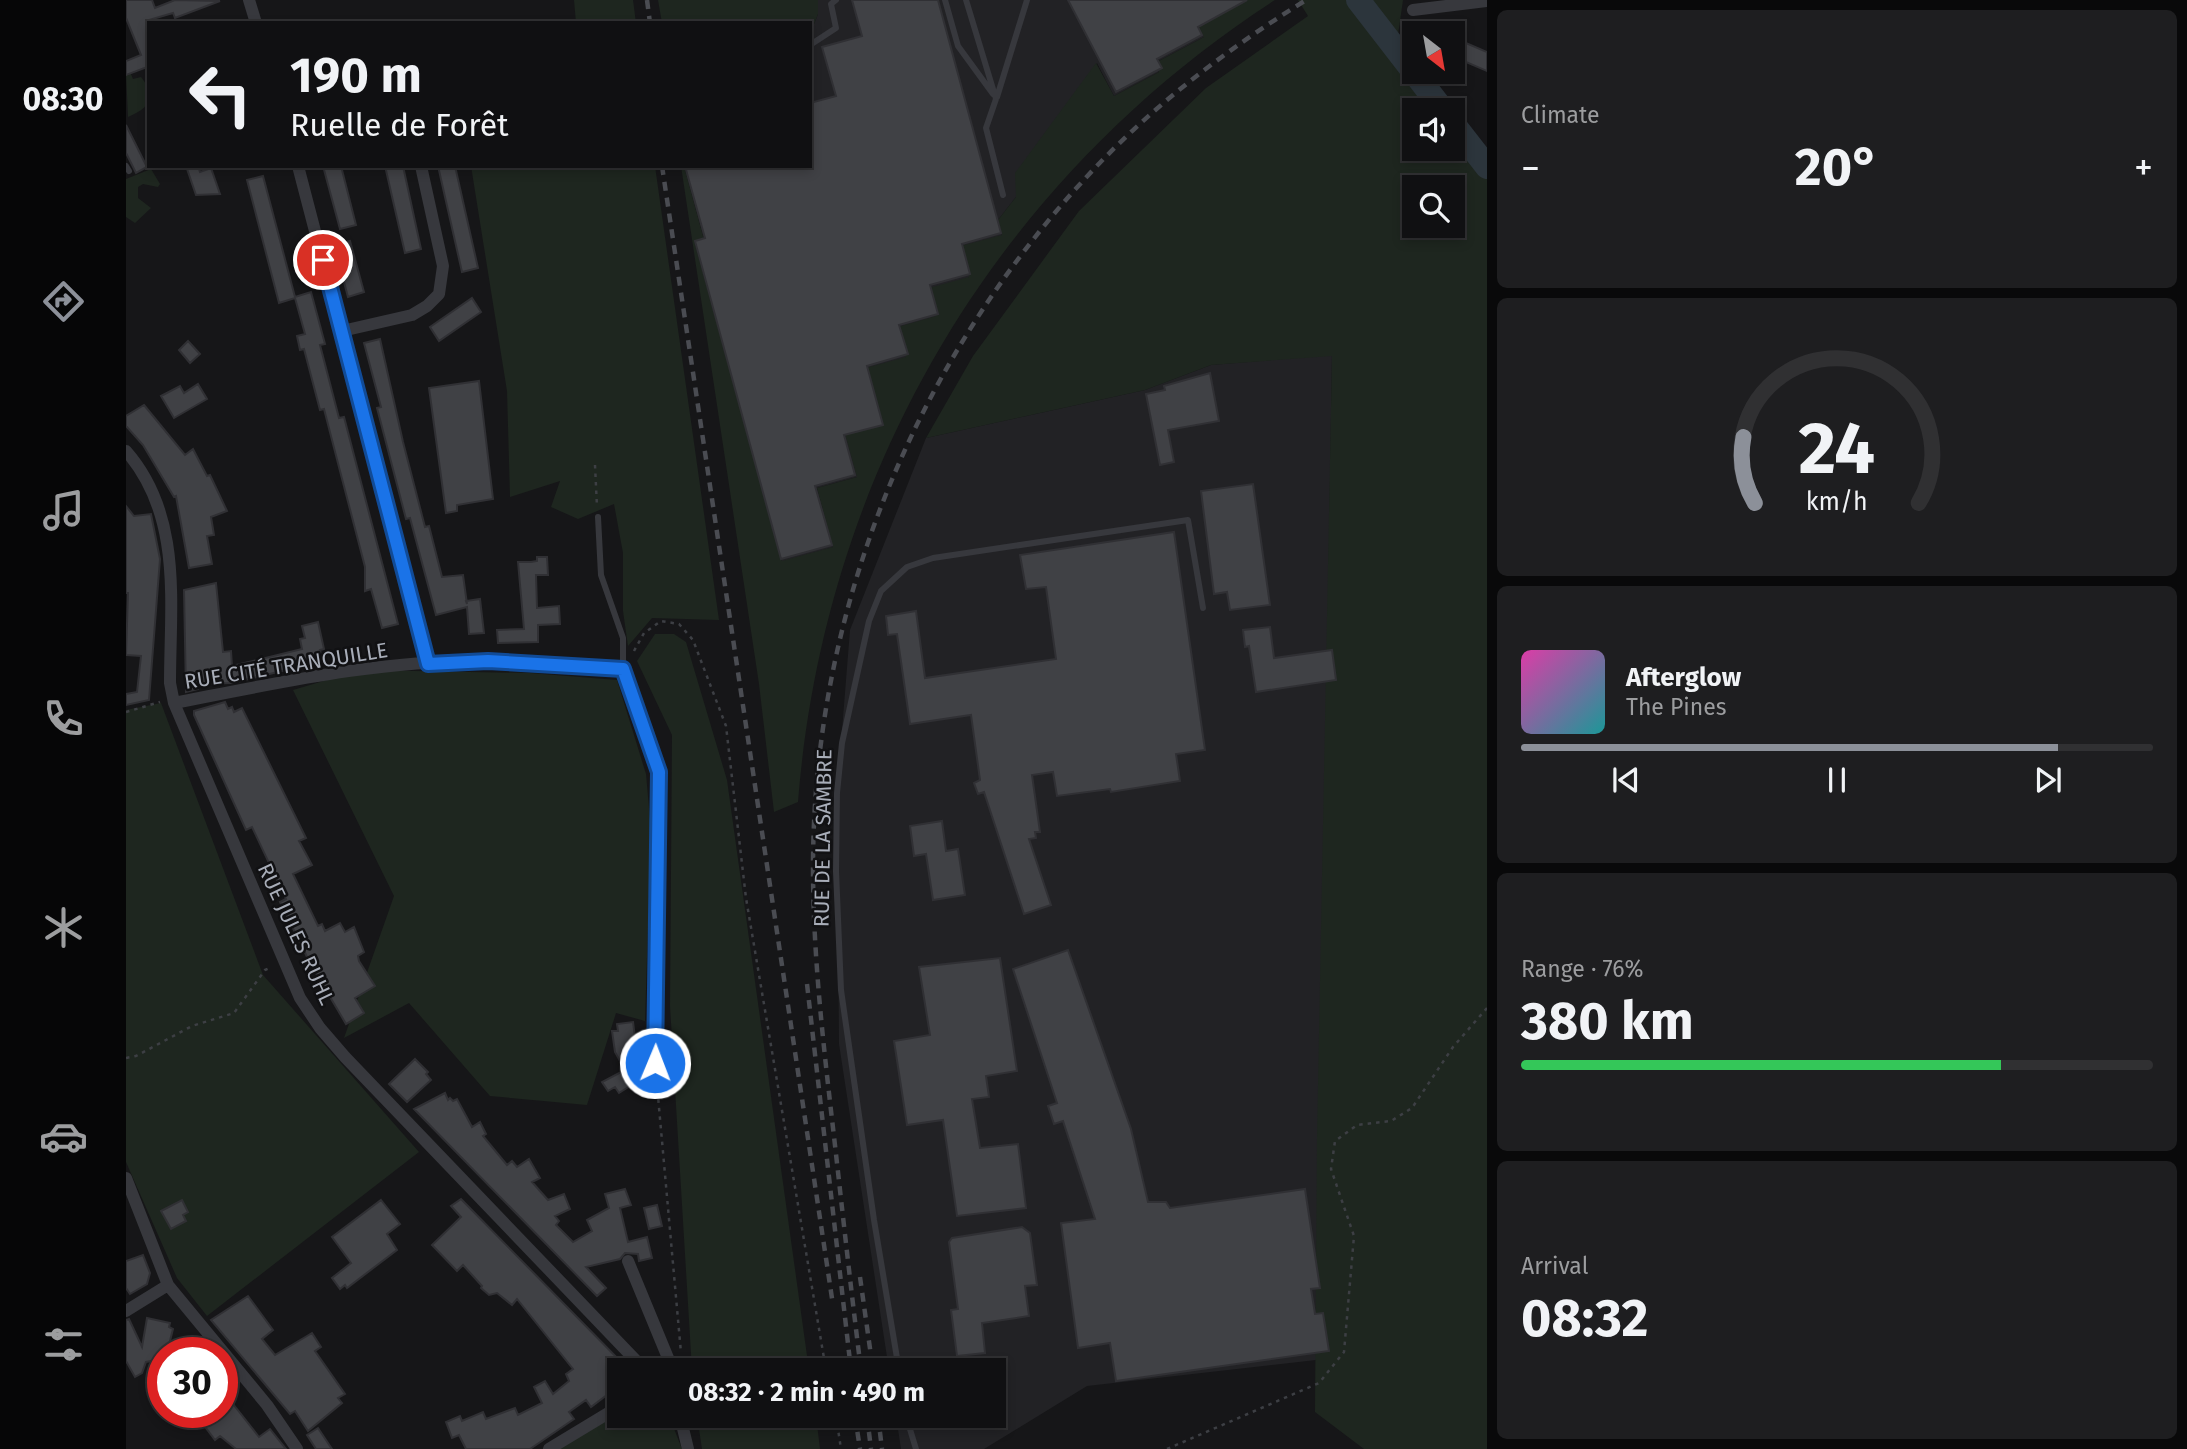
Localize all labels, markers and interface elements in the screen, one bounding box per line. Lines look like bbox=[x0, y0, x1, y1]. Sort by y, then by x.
north arrow bbox=[1402, 21, 1465, 84]
map controls bbox=[1402, 21, 1465, 238]
text: 190 m bbox=[290, 46, 422, 105]
icon: left bbox=[175, 49, 266, 140]
text: 08:30 bbox=[23, 80, 103, 118]
button: sound bbox=[1402, 98, 1465, 161]
text: Climate bbox=[1521, 101, 1600, 129]
text: Ruelle de Forêt bbox=[290, 106, 509, 144]
text: 20° bbox=[1795, 136, 1879, 199]
text: − bbox=[1521, 145, 1540, 191]
text: + bbox=[2134, 145, 2153, 191]
button: search bbox=[1402, 175, 1465, 238]
pin bbox=[293, 230, 353, 290]
icon: arrive bbox=[304, 241, 342, 279]
icon: directions bbox=[39, 277, 88, 326]
text: 24 bbox=[1799, 405, 1875, 492]
icon: music bbox=[39, 486, 88, 535]
text: km/h bbox=[1806, 486, 1868, 516]
street label: RUE CITÉ TRANQUILLE bbox=[182, 637, 390, 695]
text: Afterglow bbox=[1626, 662, 1741, 693]
text: The Pines bbox=[1626, 693, 1727, 721]
icon: phone bbox=[39, 694, 88, 743]
street label: RUE DE LA SAMBRE bbox=[808, 749, 838, 927]
icon: previous bbox=[1607, 761, 1645, 799]
icon: pause bbox=[1818, 761, 1856, 799]
icon: next bbox=[2029, 761, 2067, 799]
street label: RUE JULES RUHL bbox=[252, 859, 340, 1009]
icon: climate bbox=[39, 903, 88, 952]
text: Range · 76% bbox=[1521, 955, 1643, 983]
text: 380 km bbox=[1521, 990, 1694, 1053]
position arrow bbox=[618, 1026, 692, 1100]
icon: car bbox=[39, 1112, 88, 1161]
text: Arrival bbox=[1521, 1252, 1588, 1280]
text: 08:32 bbox=[1521, 1287, 1648, 1350]
icon: filters bbox=[39, 1320, 88, 1369]
speed limit sign: 30 bbox=[147, 1337, 238, 1428]
text: 08:32 · 2 min · 490 m bbox=[688, 1377, 925, 1408]

